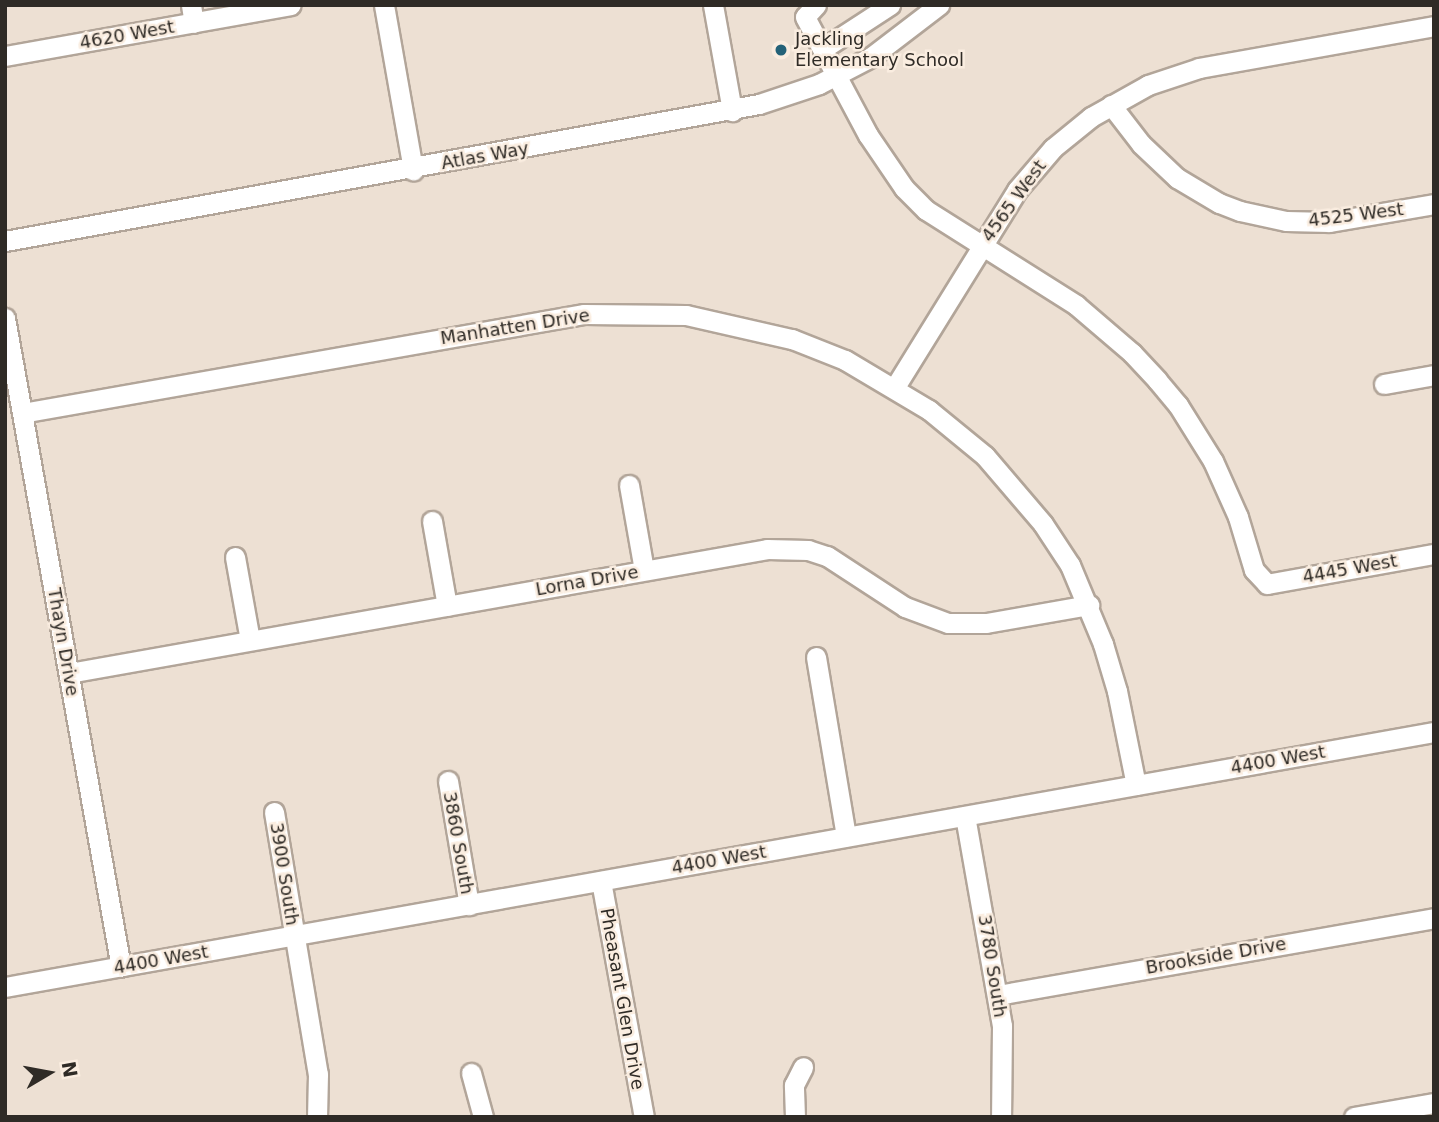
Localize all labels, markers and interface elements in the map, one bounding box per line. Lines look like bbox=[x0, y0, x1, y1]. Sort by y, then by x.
street label: 4620 West bbox=[78, 16, 176, 54]
place label: Jackling Elementary School bbox=[795, 29, 964, 72]
marker: Jackling Elementary School bbox=[773, 42, 789, 58]
street label: Atlas Way bbox=[440, 138, 530, 174]
street label: 4565 West bbox=[977, 156, 1051, 246]
street label: 4525 West bbox=[1307, 198, 1405, 232]
street label: Manhatten Drive bbox=[439, 305, 591, 349]
street label: 4445 West bbox=[1301, 550, 1399, 588]
street label: Lorna Drive bbox=[534, 561, 640, 601]
street label: Thayn Drive bbox=[43, 586, 83, 698]
street label: 4400 West bbox=[1229, 741, 1327, 779]
street label: 3860 South bbox=[438, 790, 478, 896]
street label: 3900 South bbox=[265, 821, 303, 927]
street label: 4400 West bbox=[670, 841, 768, 879]
street label: Pheasant Glen Drive bbox=[595, 906, 649, 1092]
street label: 3780 South bbox=[973, 913, 1011, 1019]
street label: Brookside Drive bbox=[1144, 933, 1288, 979]
street label: 4400 West bbox=[112, 941, 210, 979]
north arrow bbox=[14, 1038, 84, 1108]
text: N bbox=[57, 1060, 82, 1079]

